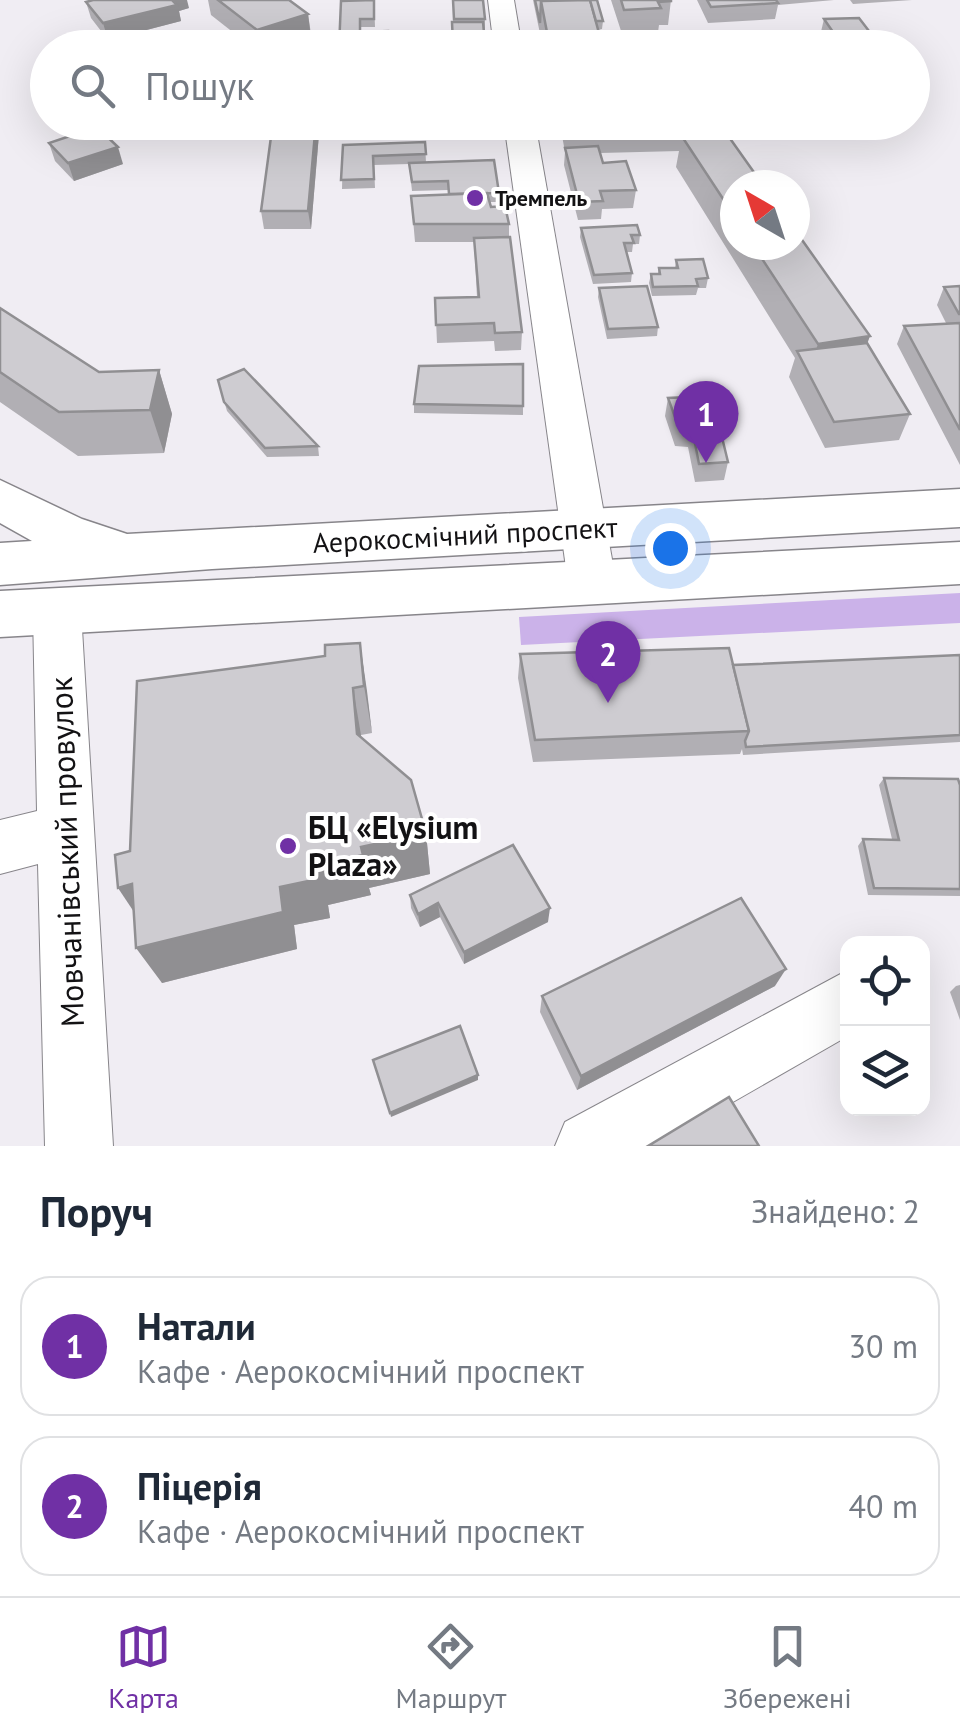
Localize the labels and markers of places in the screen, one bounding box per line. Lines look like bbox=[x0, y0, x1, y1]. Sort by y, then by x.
place label: Тремпель bbox=[495, 184, 588, 212]
marker: Тремпель bbox=[464, 187, 486, 209]
pin: 1 bbox=[674, 380, 738, 463]
pin: 2 bbox=[576, 620, 640, 703]
place label: БЦ «Elysium Plaza» bbox=[308, 806, 478, 885]
marker: БЦ «Elysium Plaza» bbox=[277, 835, 299, 857]

